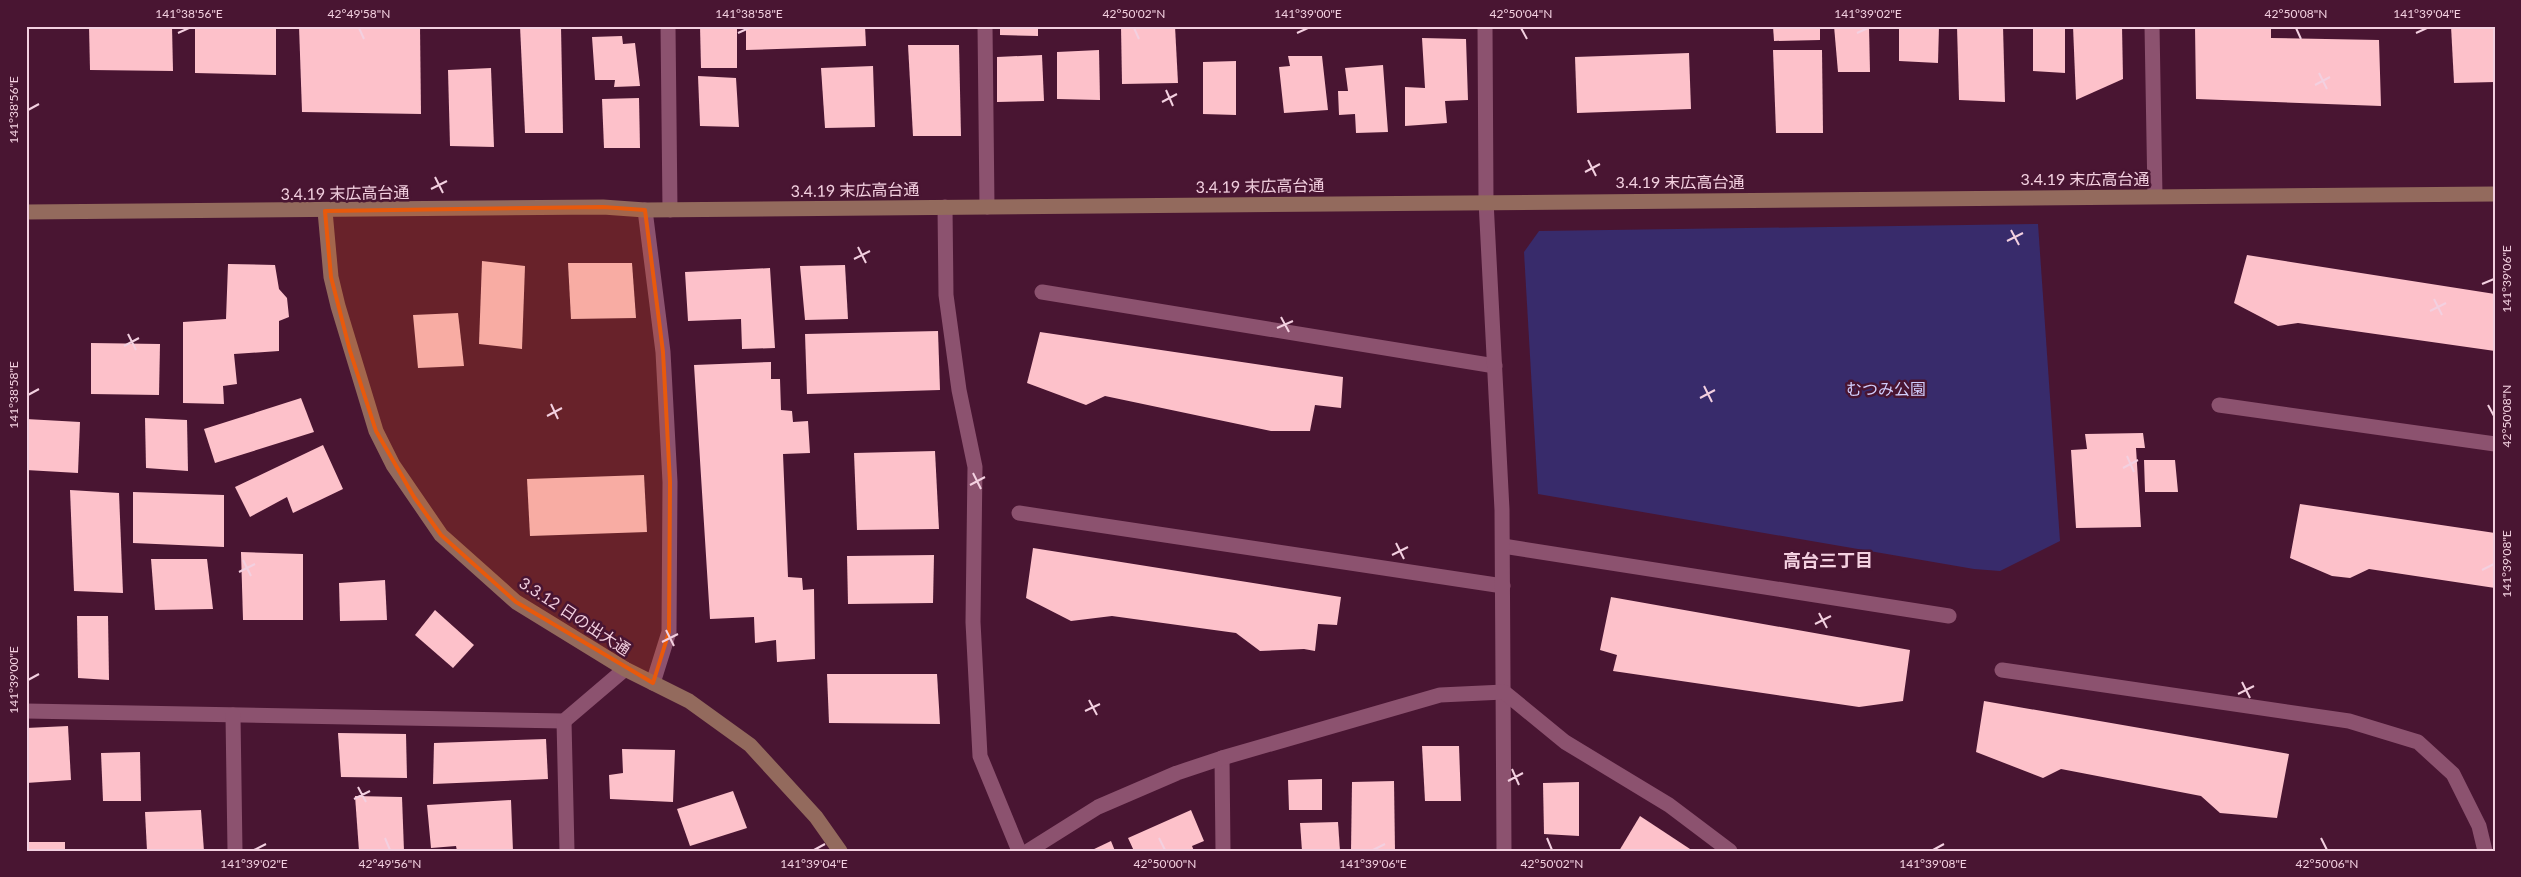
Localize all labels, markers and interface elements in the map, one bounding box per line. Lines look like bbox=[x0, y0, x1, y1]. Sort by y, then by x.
text: 141°38'56"E bbox=[155, 6, 223, 21]
text: 42°49'58"N bbox=[328, 6, 390, 21]
text: 141°38'58"E bbox=[715, 6, 783, 21]
text: 42°50'02"N bbox=[1103, 6, 1165, 21]
text: 141°39'00"E bbox=[1274, 6, 1342, 21]
text: 42°50'04"N bbox=[1490, 6, 1552, 21]
text: 141°39'02"E bbox=[1834, 6, 1902, 21]
text: 42°50'08"N bbox=[2265, 6, 2327, 21]
text: 141°39'04"E bbox=[2393, 6, 2461, 21]
text: 141°38'56"E bbox=[6, 76, 21, 144]
street label: 3.4.19 末広高台通 bbox=[2021, 169, 2149, 188]
street label: 3.4.19 末広高台通 bbox=[1616, 172, 1744, 191]
street label: 3.4.19 末広高台通 bbox=[1195, 175, 1325, 196]
street label: 3.4.19 末広高台通 bbox=[790, 179, 920, 200]
street label: 3.4.19 末広高台通 bbox=[280, 182, 410, 203]
text: 141°39'06"E bbox=[2499, 245, 2514, 313]
text: 141°38'58"E bbox=[6, 361, 21, 429]
park label: むつみ公園 bbox=[1846, 379, 1926, 398]
text: 42°50'08"N bbox=[2499, 385, 2514, 447]
text: 141°39'08"E bbox=[2499, 530, 2514, 598]
district label: 高台三丁目 bbox=[1783, 549, 1873, 571]
street label: 3.3.12 日の出大通 bbox=[516, 573, 634, 659]
text: 141°39'00"E bbox=[6, 646, 21, 714]
text: 141°39'02"E bbox=[220, 856, 288, 871]
text: 42°49'56"N bbox=[359, 856, 421, 871]
text: 141°39'04"E bbox=[780, 856, 848, 871]
text: 42°50'00"N bbox=[1134, 856, 1196, 871]
text: 141°39'06"E bbox=[1339, 856, 1407, 871]
text: 42°50'02"N bbox=[1521, 856, 1583, 871]
text: 141°39'08"E bbox=[1899, 856, 1967, 871]
text: 42°50'06"N bbox=[2296, 856, 2358, 871]

